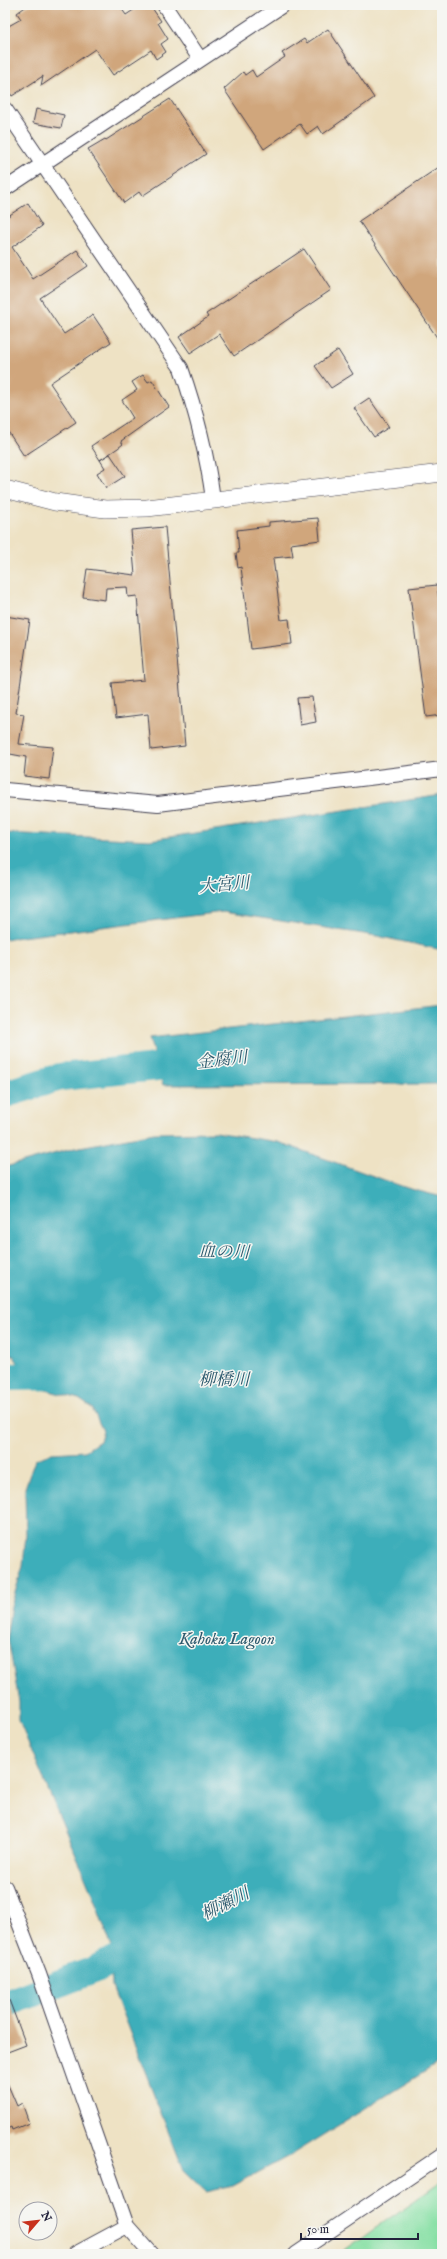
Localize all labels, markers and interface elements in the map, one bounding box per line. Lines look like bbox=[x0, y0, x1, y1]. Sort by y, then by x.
water label: 大宮川 bbox=[198, 873, 252, 898]
water label: 金腐川 bbox=[196, 1047, 251, 1074]
water label: 血の川 bbox=[198, 1241, 252, 1264]
water label: 柳橋川 bbox=[199, 1370, 251, 1391]
water label: Kahoku Lagoon bbox=[178, 1629, 275, 1650]
water label: 柳瀬川 bbox=[198, 1882, 255, 1925]
north arrow bbox=[18, 2201, 58, 2241]
text: N bbox=[37, 2208, 55, 2225]
scale bar bbox=[301, 2215, 418, 2241]
text: 50 m bbox=[307, 2222, 329, 2237]

